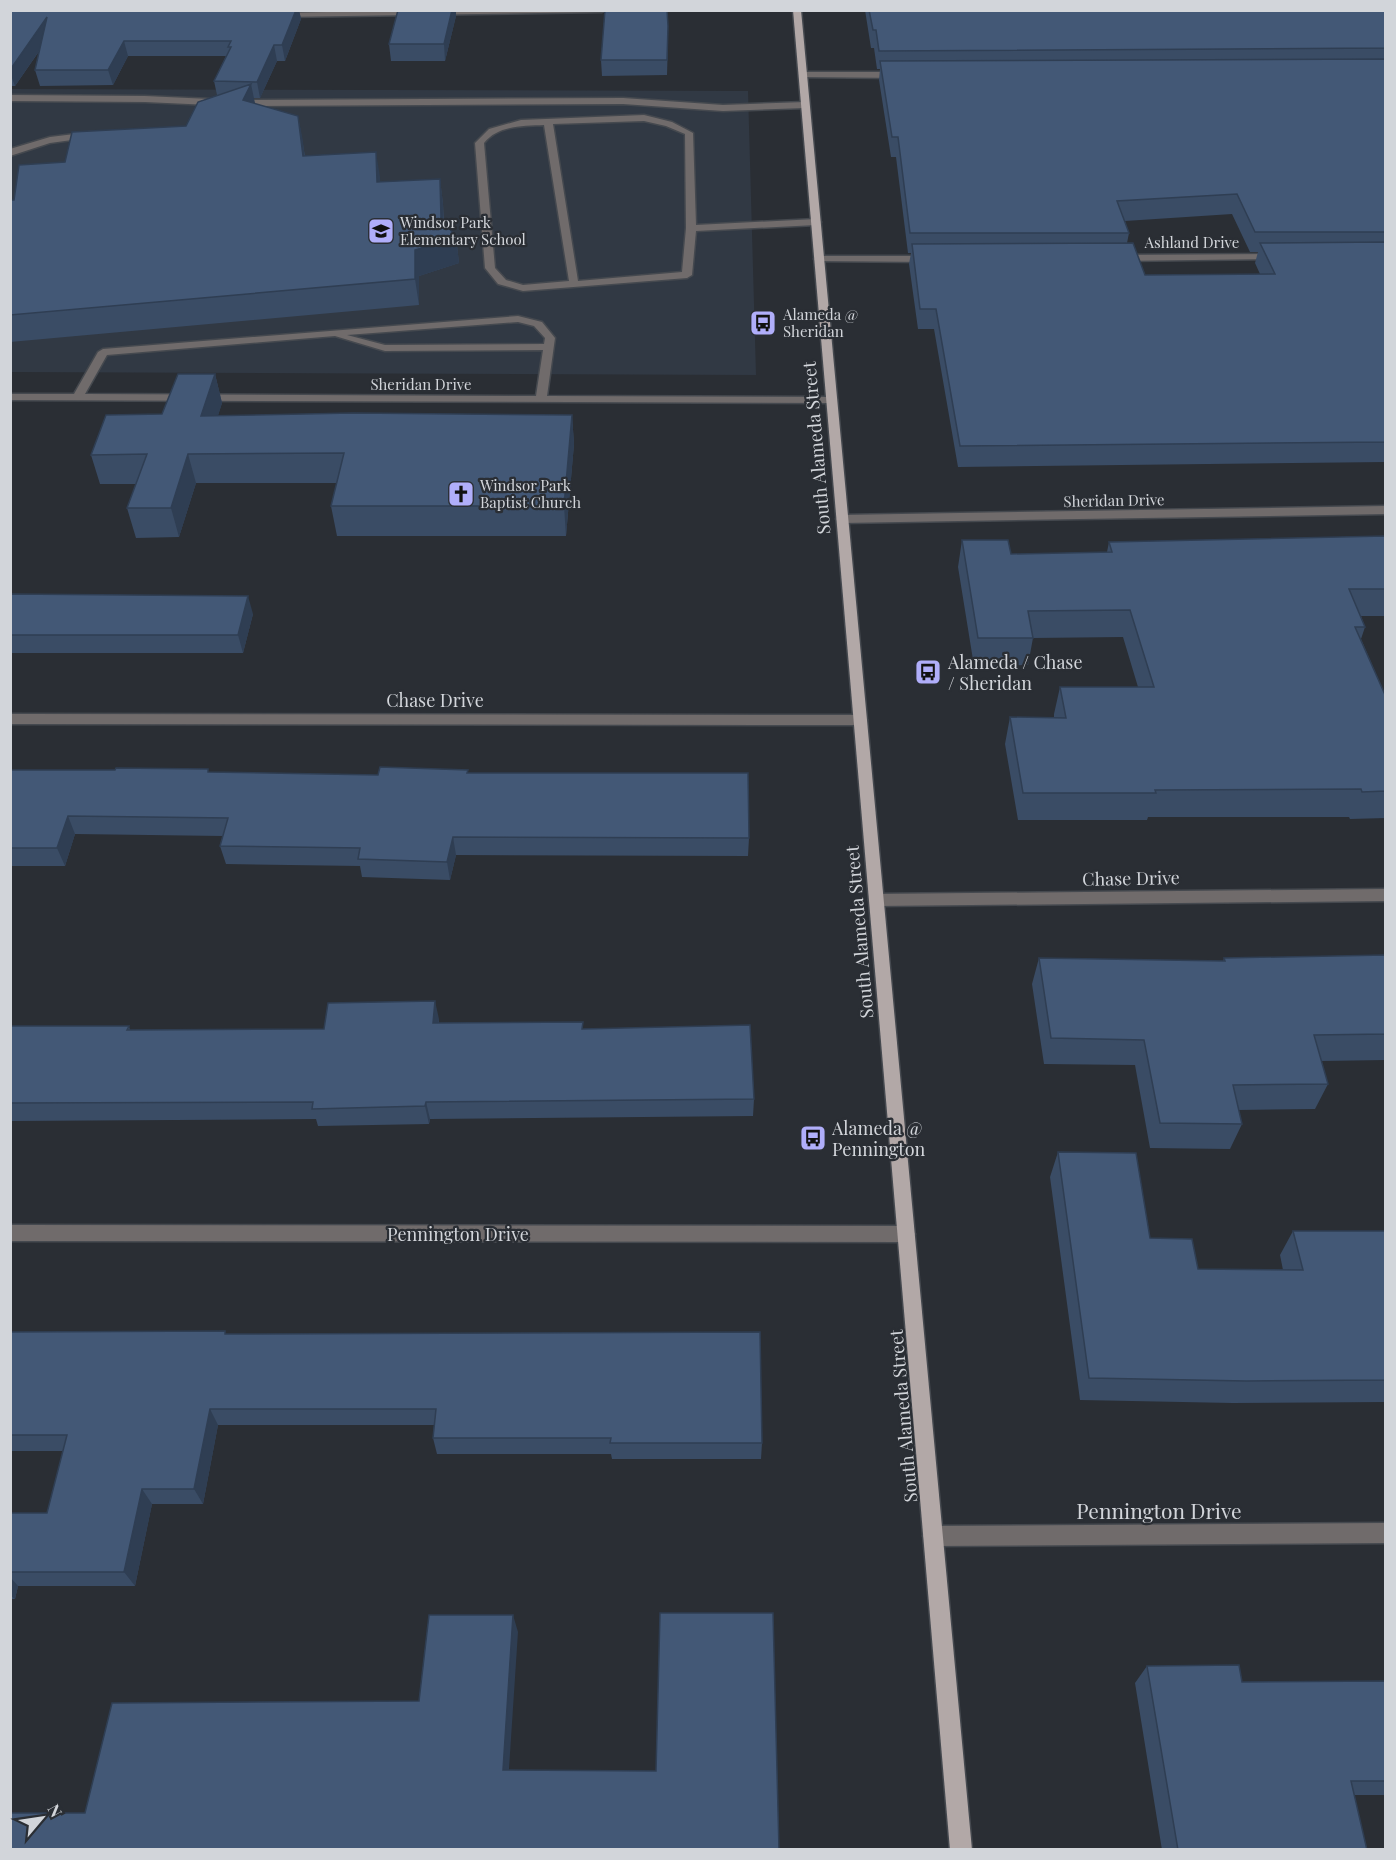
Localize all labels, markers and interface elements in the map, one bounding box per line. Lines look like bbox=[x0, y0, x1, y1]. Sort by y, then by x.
place label: Windsor Park Elementary School bbox=[399, 212, 526, 249]
school or university icon: Windsor Park Elementary School bbox=[366, 216, 396, 246]
street label: Ashland Drive bbox=[1144, 232, 1239, 252]
place label: Alameda @ Sheridan bbox=[782, 304, 858, 341]
bus stop icon: Alameda @ Sheridan bbox=[748, 308, 778, 338]
street label: South Alameda Street bbox=[796, 360, 836, 535]
street label: Sheridan Drive bbox=[370, 374, 472, 394]
place label: Windsor Park Baptist Church bbox=[479, 475, 581, 512]
church icon: Windsor Park Baptist Church bbox=[446, 479, 476, 509]
street label: Sheridan Drive bbox=[1063, 489, 1165, 511]
place label: Alameda / Chase / Sheridan bbox=[947, 650, 1083, 695]
bus stop icon: Alameda / Chase / Sheridan bbox=[913, 657, 943, 687]
street label: Chase Drive bbox=[386, 688, 484, 712]
street label: South Alameda Street bbox=[839, 844, 879, 1019]
street label: Chase Drive bbox=[1082, 865, 1180, 891]
place label: Alameda @ Pennington bbox=[831, 1116, 926, 1161]
bus stop icon: Alameda @ Pennington bbox=[798, 1123, 828, 1153]
street label: Pennington Drive bbox=[387, 1222, 529, 1246]
street label: South Alameda Street bbox=[883, 1328, 923, 1503]
street label: Pennington Drive bbox=[1076, 1496, 1242, 1524]
north arrow bbox=[12, 1788, 72, 1848]
text: N bbox=[44, 1800, 68, 1821]

